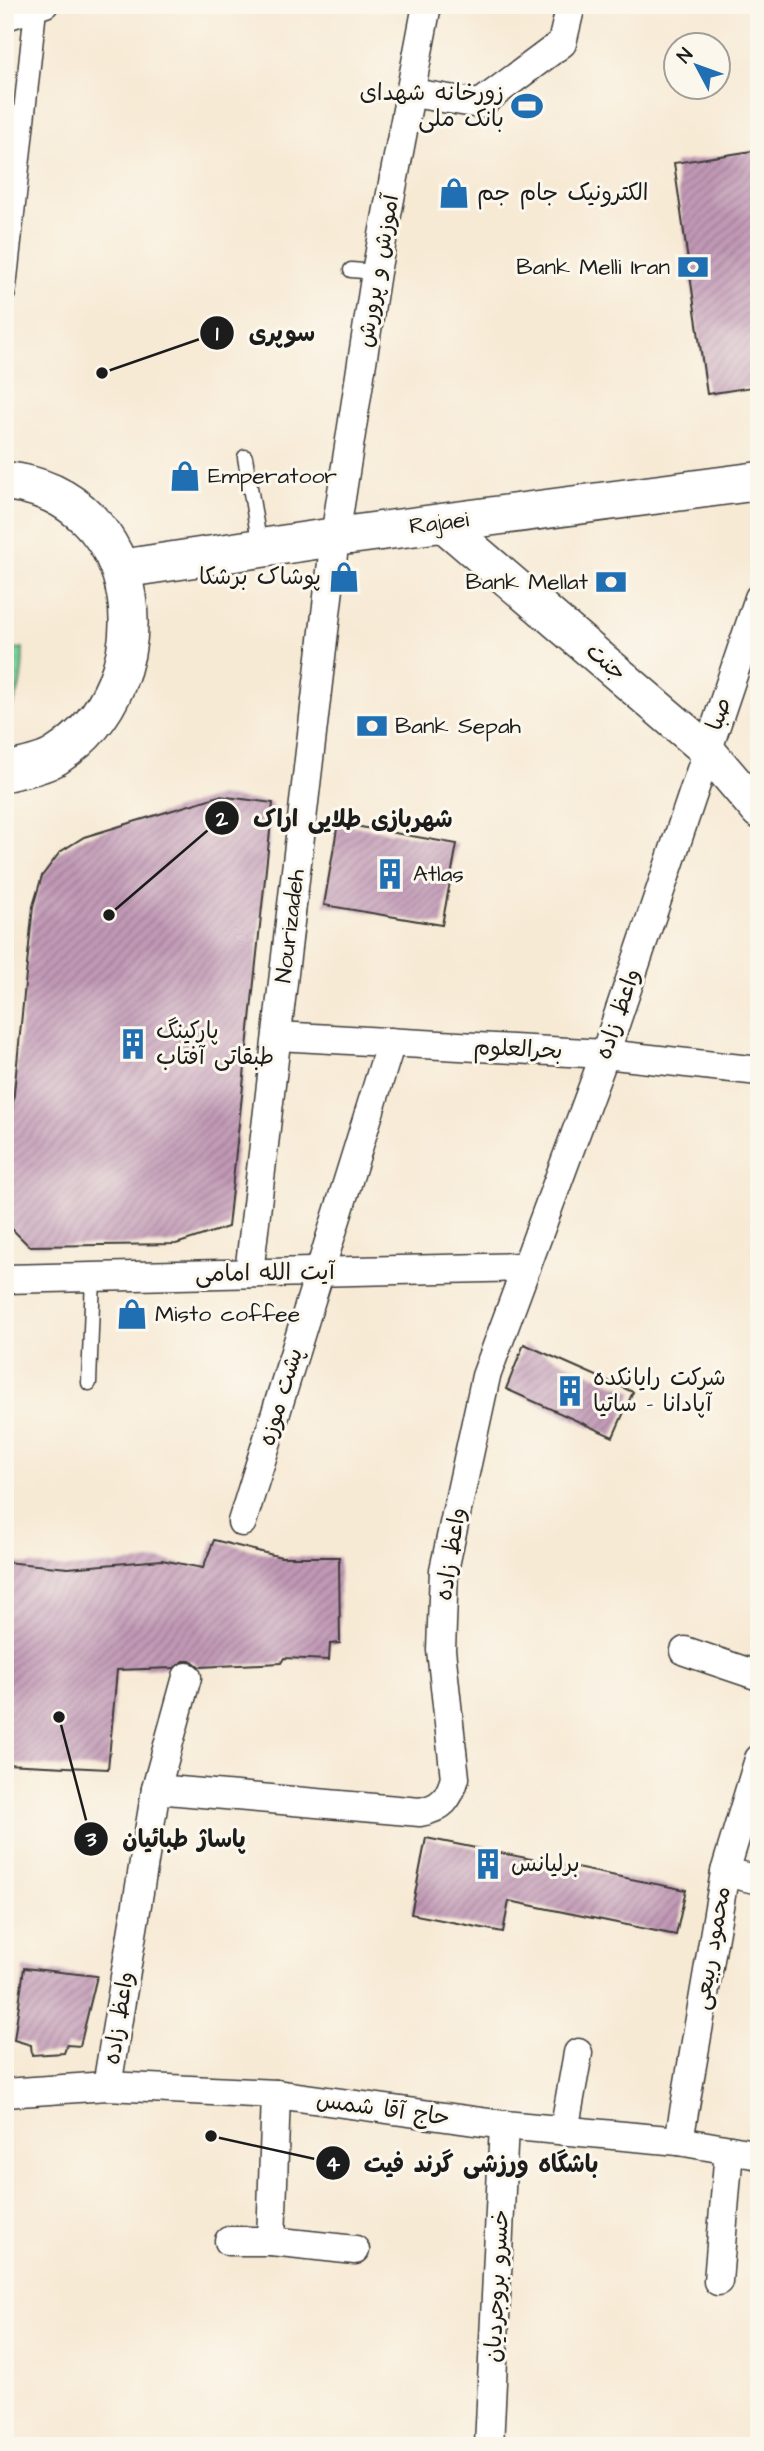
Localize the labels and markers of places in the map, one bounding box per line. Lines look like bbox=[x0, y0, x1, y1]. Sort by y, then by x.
place label: زورخانه شهدای بانک ملی bbox=[360, 77, 504, 135]
sports icon: زورخانه شهدای بانک ملی bbox=[510, 89, 544, 123]
shop icon: الکترونیک جام جم bbox=[437, 176, 471, 210]
place label: الکترونیک جام جم bbox=[477, 177, 648, 210]
bank icon: Bank Melli Iran bbox=[676, 250, 710, 284]
place label: Bank Melli Iran bbox=[516, 251, 670, 283]
callout: سوپری bbox=[200, 311, 329, 356]
shop icon: Emperatoor bbox=[168, 459, 202, 493]
place label: Emperatoor bbox=[208, 460, 337, 492]
shop icon: پوشاک برشکا bbox=[327, 560, 361, 594]
place label: پوشاک برشکا bbox=[199, 561, 321, 593]
bank icon: Bank Mellat bbox=[594, 565, 628, 599]
place label: Bank Mellat bbox=[465, 566, 589, 598]
bank icon: Bank Sepah bbox=[355, 709, 389, 743]
place label: Bank Sepah bbox=[395, 710, 522, 742]
callout: شهربازی طلایی اراک bbox=[205, 796, 467, 841]
building icon: Atlas bbox=[373, 857, 407, 891]
place label: Atlas bbox=[413, 858, 464, 890]
place label: پارکینگ طبقاتی آفتاب bbox=[156, 1015, 274, 1073]
building icon: پارکینگ طبقاتی آفتاب bbox=[116, 1027, 150, 1061]
shop icon: Misto coffee bbox=[115, 1297, 149, 1331]
place label: Misto coffee bbox=[155, 1298, 300, 1330]
place label: شرکت رایانکده آپادانا - ساتیا bbox=[593, 1362, 726, 1420]
building icon: شرکت رایانکده آپادانا - ساتیا bbox=[553, 1374, 587, 1408]
callout: پاساژ طبائیان bbox=[73, 1816, 260, 1861]
building icon: برلیانس bbox=[471, 1847, 505, 1881]
place label: برلیانس bbox=[511, 1848, 580, 1880]
callout: باشگاه ورزشی گرند فیت bbox=[315, 2141, 613, 2186]

